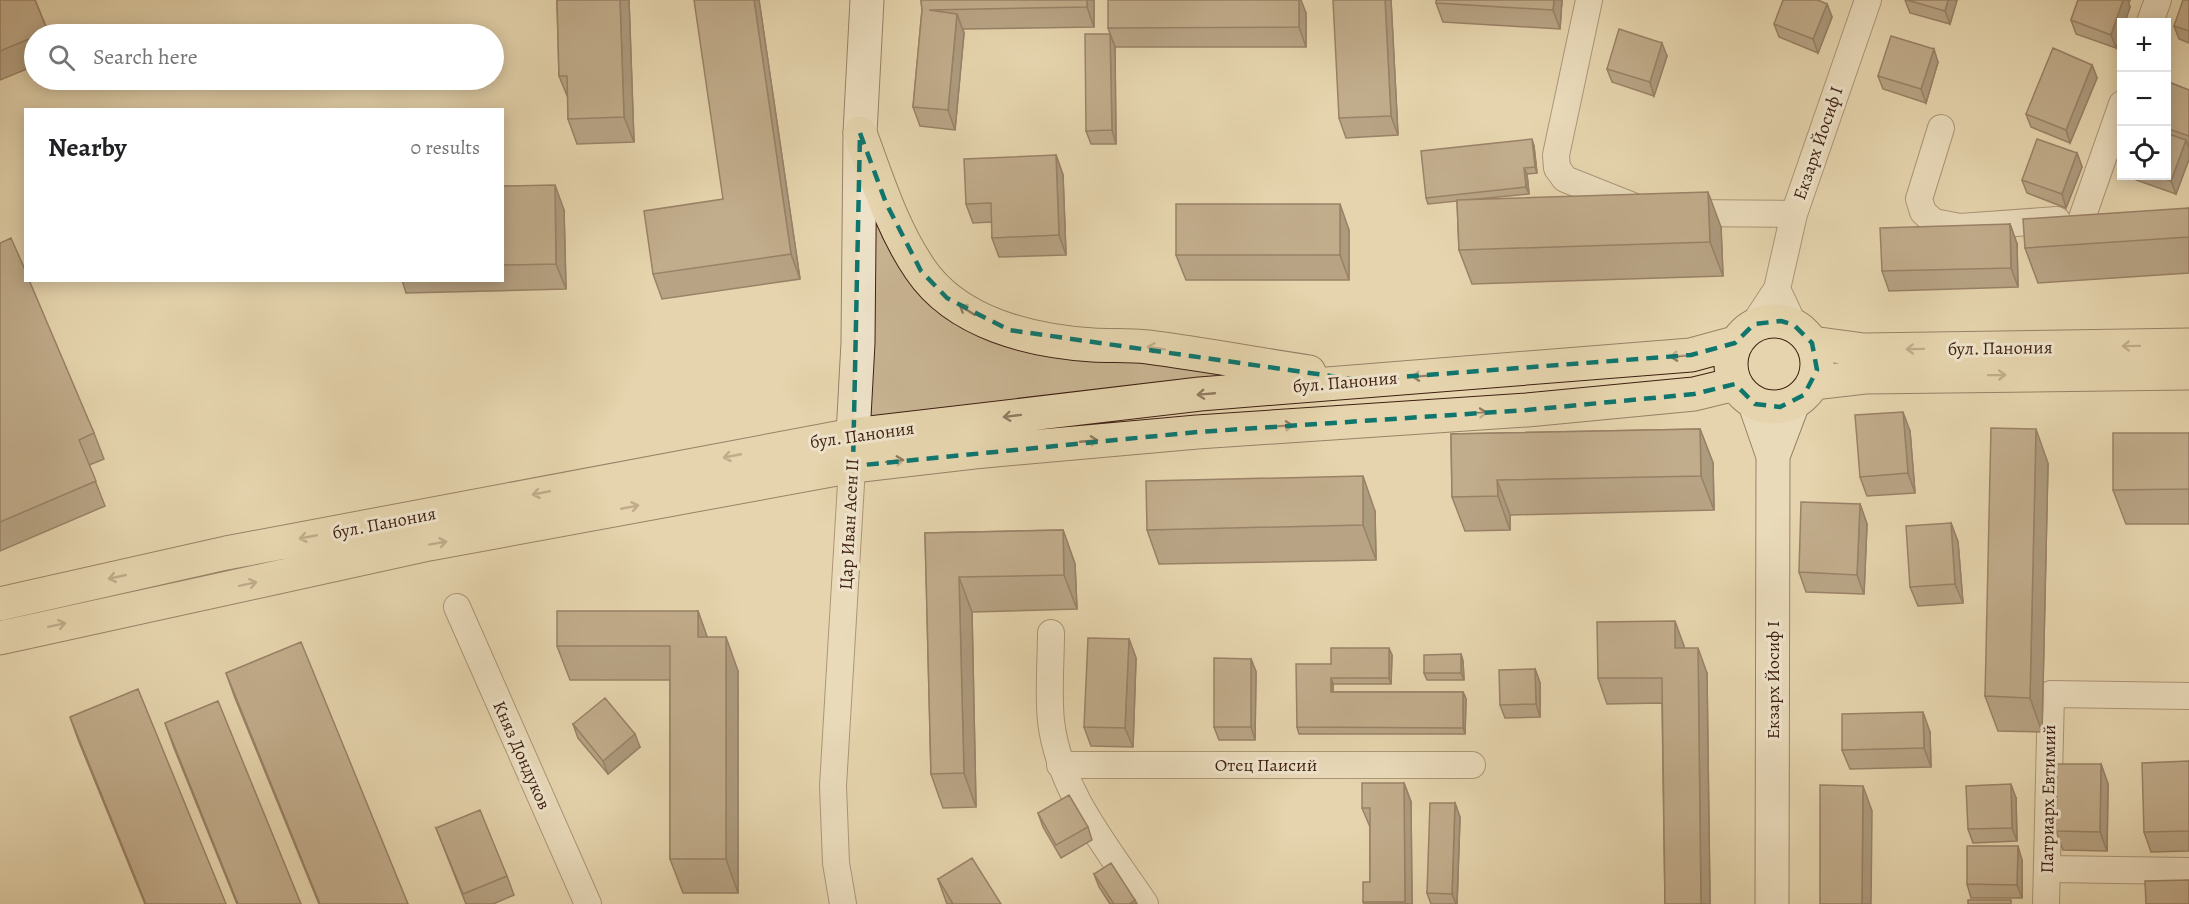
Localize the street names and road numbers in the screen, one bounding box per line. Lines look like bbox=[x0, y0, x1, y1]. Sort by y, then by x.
street label: Екзарх Йосиф I bbox=[1787, 83, 1849, 203]
street label: бул. Панония bbox=[1947, 335, 2053, 361]
street label: бул. Панония bbox=[1292, 365, 1398, 399]
street label: бул. Панония bbox=[808, 416, 916, 454]
street label: Цар Иван Асен II bbox=[834, 458, 864, 590]
street label: бул. Панония bbox=[330, 501, 438, 545]
street label: Екзарх Йосиф I bbox=[1761, 621, 1785, 739]
street label: Княз Дондуков bbox=[487, 697, 557, 813]
street label: Патриарх Евтимий bbox=[2035, 724, 2061, 874]
street label: Отец Паисий bbox=[1215, 753, 1317, 777]

